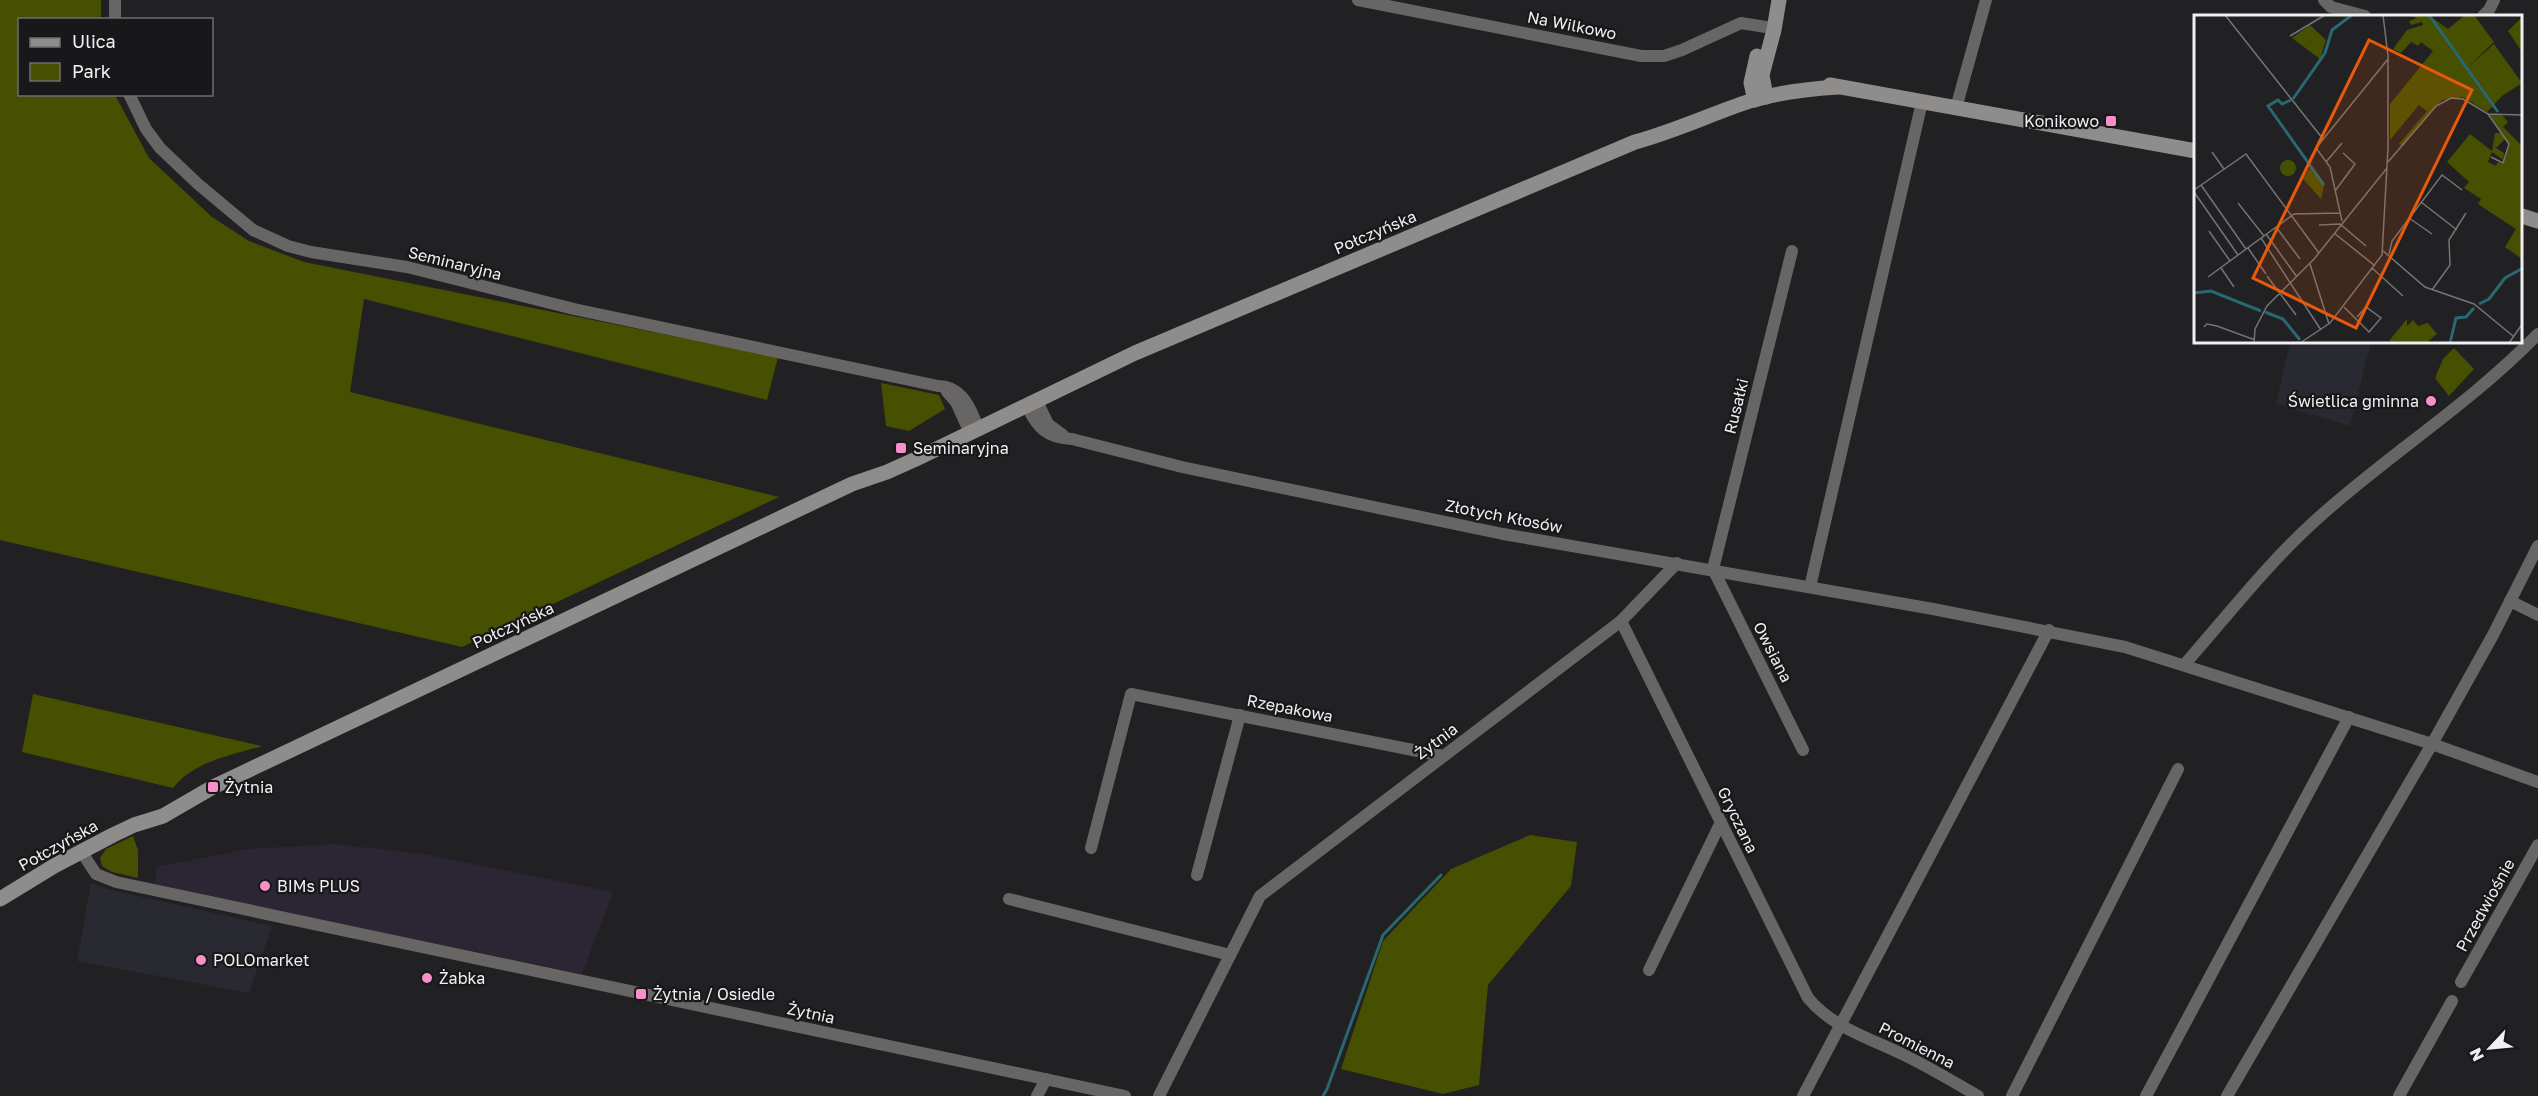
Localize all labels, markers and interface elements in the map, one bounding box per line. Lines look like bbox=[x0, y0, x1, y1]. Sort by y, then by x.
street label: Na Wilkowo bbox=[1526, 7, 1618, 43]
inset map bbox=[2194, 15, 2523, 344]
legend bbox=[18, 18, 213, 96]
text: Ulica bbox=[72, 30, 116, 52]
text: Park bbox=[72, 60, 111, 82]
place label: Konikowo bbox=[2024, 111, 2099, 131]
marker: Konikowo bbox=[2104, 114, 2118, 128]
street label: Połczyńska bbox=[1331, 206, 1419, 258]
street label: Seminaryjna bbox=[406, 242, 504, 284]
street label: Rusałki bbox=[1719, 376, 1753, 436]
place label: Świetlica gminna bbox=[2288, 391, 2419, 411]
marker: Świetlica gminna bbox=[2424, 394, 2438, 408]
place label: Seminaryjna bbox=[913, 438, 1009, 458]
marker: Seminaryjna bbox=[894, 441, 908, 455]
street label: Złotych Kłosów bbox=[1444, 495, 1564, 537]
street label: Połczyńska bbox=[469, 597, 557, 653]
street label: Owsiana bbox=[1749, 618, 1797, 686]
street label: Rzepakowa bbox=[1245, 690, 1335, 726]
street label: Żytnia bbox=[1411, 718, 1461, 764]
place label: Żytnia bbox=[225, 777, 273, 797]
marker: Żytnia bbox=[206, 780, 220, 794]
street label: Gryczana bbox=[1713, 784, 1763, 856]
street label: Połczyńska bbox=[15, 815, 101, 875]
street label: Przedwiośnie bbox=[2451, 855, 2519, 955]
place label: BIMs PLUS bbox=[277, 876, 360, 896]
marker: BIMs PLUS bbox=[258, 879, 272, 893]
place label: POLOmarket bbox=[213, 950, 309, 970]
marker: POLOmarket bbox=[194, 953, 208, 967]
place label: Żabka bbox=[439, 968, 485, 988]
marker: Żabka bbox=[420, 971, 434, 985]
place label: Żytnia / Osiedle bbox=[653, 984, 775, 1004]
marker: Żytnia / Osiedle bbox=[634, 987, 648, 1001]
street label: Żytnia bbox=[785, 998, 837, 1028]
street label: Promienna bbox=[1876, 1017, 1958, 1073]
north arrow bbox=[2460, 1018, 2520, 1078]
text: N bbox=[2465, 1045, 2488, 1064]

